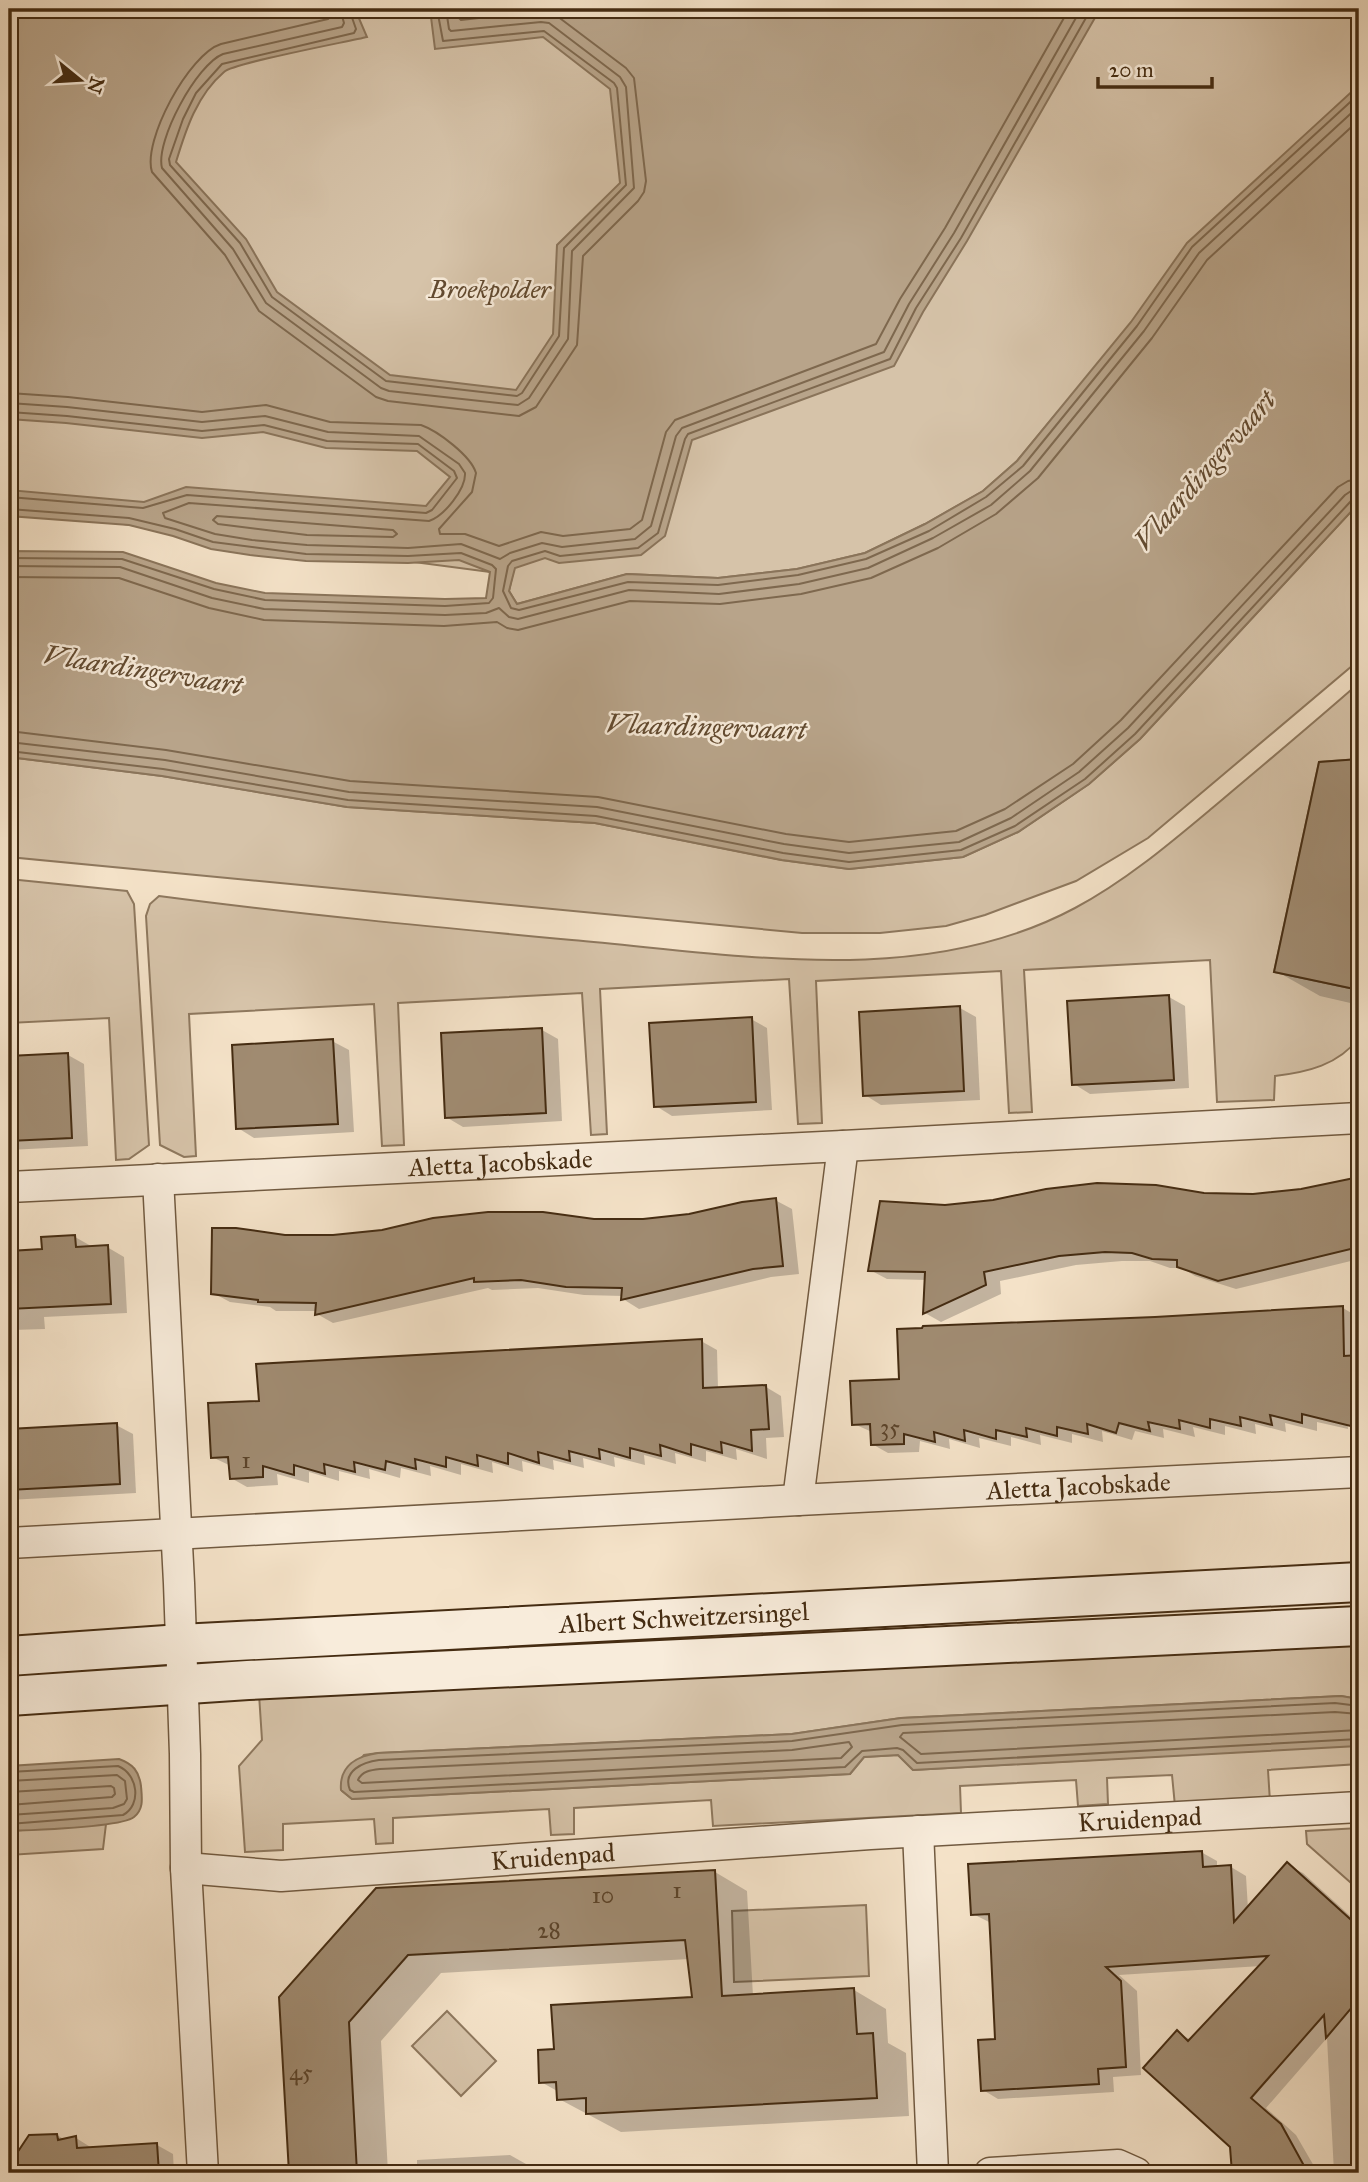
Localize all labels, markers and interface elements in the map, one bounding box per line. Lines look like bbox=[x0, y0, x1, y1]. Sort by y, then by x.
north arrow bbox=[46, 46, 116, 116]
scale bar bbox=[1098, 46, 1212, 90]
text: 20 m bbox=[1109, 57, 1154, 83]
text: N bbox=[82, 74, 109, 96]
park label: Broekpolder bbox=[428, 273, 552, 306]
water label: Vlaardingervaart bbox=[1125, 381, 1285, 558]
water label: Vlaardingervaart bbox=[41, 637, 247, 703]
water label: Vlaardingervaart bbox=[605, 706, 809, 748]
street label: Aletta Jacobskade bbox=[406, 1142, 593, 1183]
house number: 35 bbox=[880, 1413, 900, 1441]
house number: 1 bbox=[241, 1446, 251, 1474]
street label: Aletta Jacobskade bbox=[985, 1465, 1172, 1507]
street label: Albert Schweitzersingel bbox=[557, 1595, 810, 1640]
street label: Kruidenpad bbox=[1077, 1800, 1203, 1839]
street label: Kruidenpad bbox=[490, 1836, 616, 1877]
house number: 1 bbox=[672, 1876, 682, 1904]
house number: 10 bbox=[592, 1881, 614, 1909]
house number: 28 bbox=[537, 1916, 561, 1944]
house number: 45 bbox=[289, 2058, 313, 2086]

